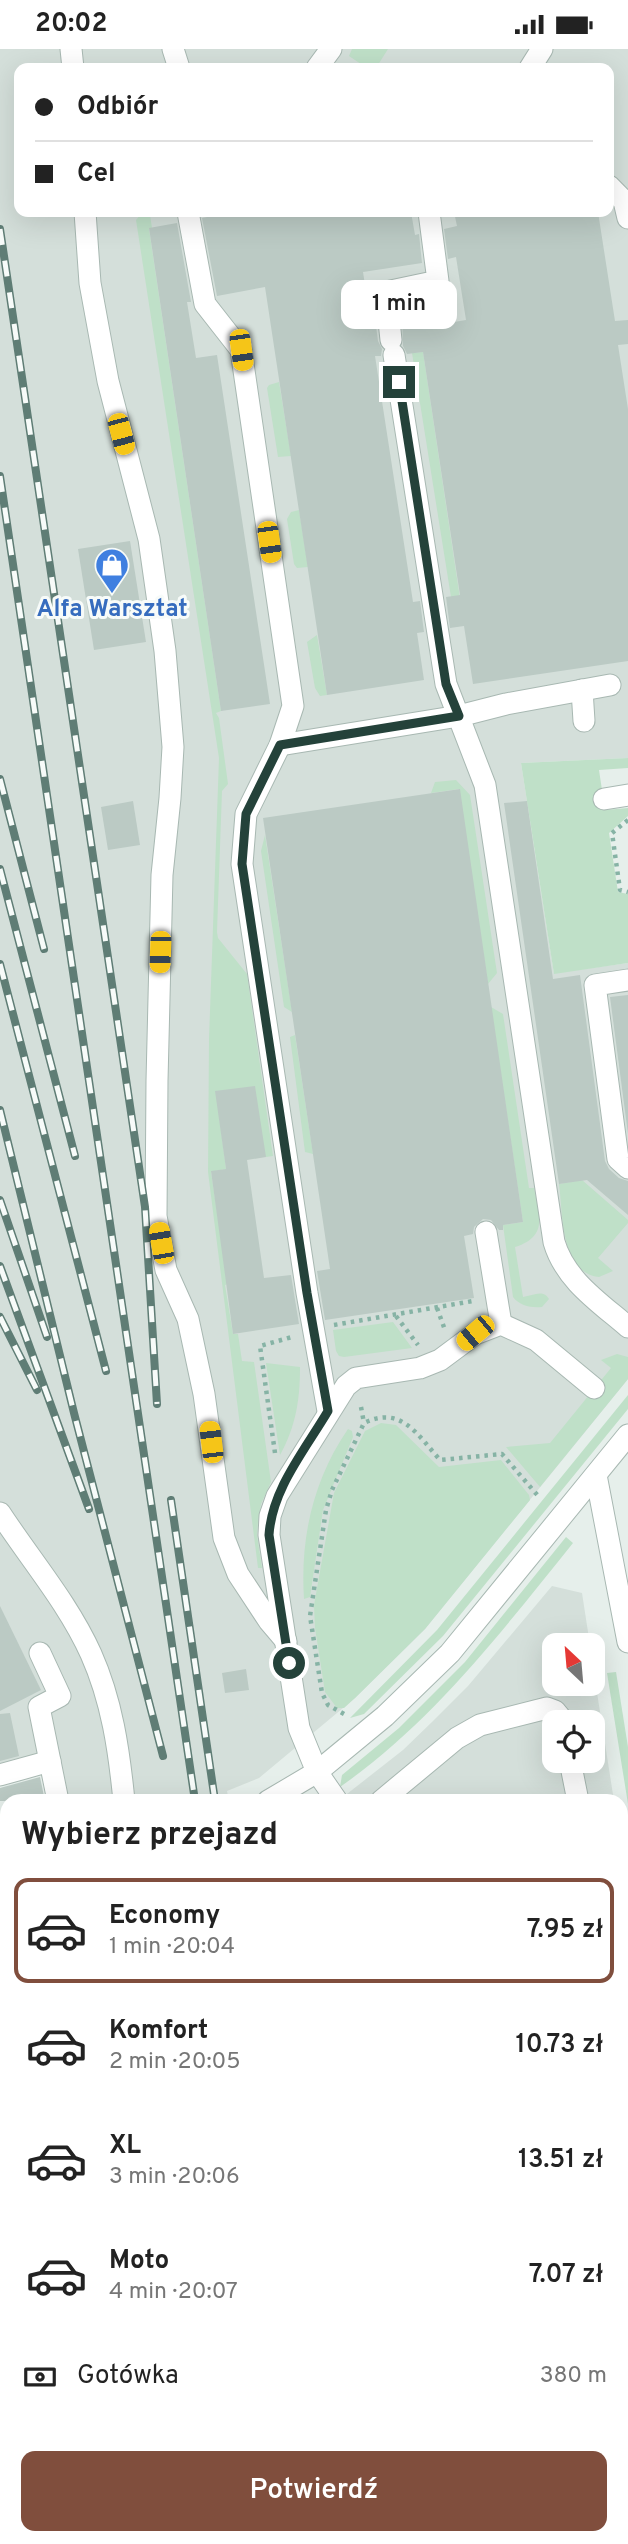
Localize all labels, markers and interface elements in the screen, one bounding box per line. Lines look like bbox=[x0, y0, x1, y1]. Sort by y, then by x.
text: 20:02 bbox=[35, 8, 107, 41]
text: Odbiór bbox=[77, 91, 158, 124]
text: Cel bbox=[77, 158, 116, 191]
callout: 1 min bbox=[341, 281, 457, 329]
text: 1 min bbox=[372, 290, 426, 319]
car bbox=[228, 328, 255, 372]
route end bbox=[383, 366, 415, 398]
car bbox=[106, 411, 137, 457]
car bbox=[256, 520, 283, 564]
shop icon: Alfa Warsztat bbox=[93, 546, 131, 595]
place label: Alfa Warsztat bbox=[36, 595, 188, 625]
car bbox=[149, 931, 172, 973]
car bbox=[148, 1220, 175, 1266]
car bbox=[453, 1311, 498, 1355]
car bbox=[199, 1420, 224, 1464]
north arrow bbox=[542, 1633, 606, 1696]
map controls bbox=[542, 1633, 605, 1773]
route start bbox=[273, 1647, 305, 1679]
button: locate bbox=[542, 1710, 605, 1773]
text: Wybierz przejazd bbox=[21, 1816, 278, 1856]
icon: car bbox=[25, 1899, 88, 1962]
text: Economy bbox=[109, 1900, 220, 1933]
text: 7.95 zł bbox=[527, 1914, 603, 1947]
text: 1 min · 20:04 bbox=[109, 1933, 235, 1962]
icon: car bbox=[25, 2014, 88, 2077]
text: Komfort bbox=[109, 2015, 208, 2048]
text: 10.73 zł bbox=[516, 2029, 603, 2062]
text: 2 min · 20:05 bbox=[109, 2048, 241, 2077]
icon: car bbox=[25, 2129, 88, 2192]
text: XL bbox=[109, 2130, 141, 2163]
text: 13.51 zł bbox=[518, 2144, 603, 2177]
text: 3 min · 20:06 bbox=[109, 2163, 240, 2192]
icon: car bbox=[25, 2244, 88, 2307]
text: Moto bbox=[109, 2245, 169, 2278]
text: 7.07 zł bbox=[529, 2259, 603, 2292]
text: 4 min · 20:07 bbox=[109, 2278, 238, 2307]
icon: cash bbox=[21, 2358, 59, 2396]
text: Gotówka bbox=[77, 2360, 179, 2393]
text: 380 m bbox=[540, 2362, 607, 2391]
button: Potwierdź bbox=[21, 2451, 607, 2531]

